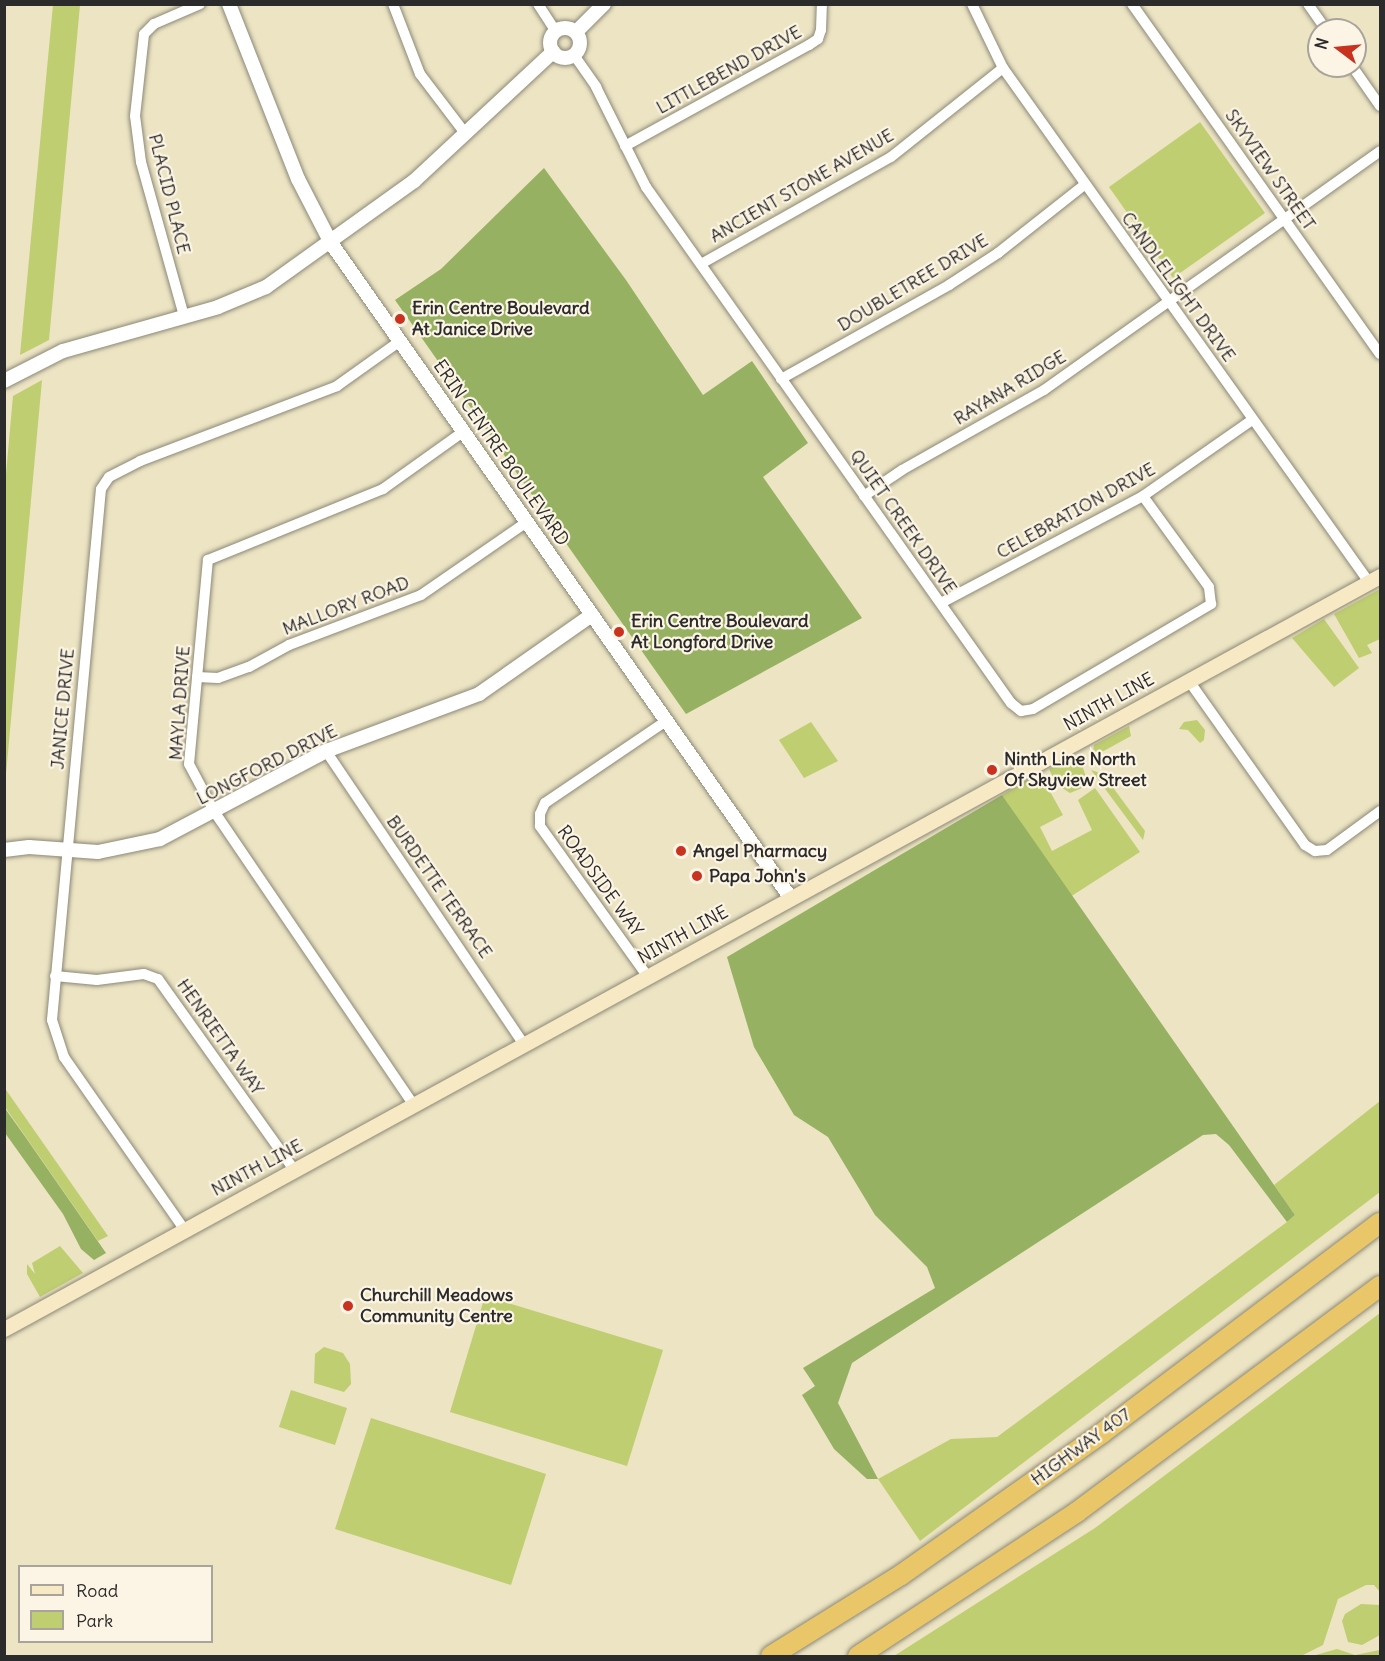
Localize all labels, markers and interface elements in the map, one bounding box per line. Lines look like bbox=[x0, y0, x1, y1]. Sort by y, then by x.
north arrow bbox=[1307, 18, 1367, 78]
street label: LITTLEBEND DRIVE bbox=[653, 21, 805, 119]
text: N bbox=[1310, 36, 1333, 52]
street label: SKYVIEW STREET bbox=[1220, 105, 1320, 235]
street label: ANCIENT STONE AVENUE bbox=[706, 124, 898, 248]
street label: PLACID PLACE bbox=[144, 132, 194, 256]
street label: CANDLELIGHT DRIVE bbox=[1116, 208, 1240, 366]
street label: DOUBLETREE DRIVE bbox=[834, 230, 992, 336]
place label: Erin Centre Boulevard At Janice Drive bbox=[412, 298, 590, 340]
marker: Erin Centre Boulevard At Janice Drive bbox=[393, 312, 407, 326]
street label: RAYANA RIDGE bbox=[950, 346, 1070, 430]
street label: ERIN CENTRE BOULEVARD bbox=[429, 356, 573, 550]
street label: QUIET CREEK DRIVE bbox=[845, 446, 961, 598]
street label: CELEBRATION DRIVE bbox=[993, 458, 1159, 564]
street label: MALLORY ROAD bbox=[280, 572, 412, 640]
place label: Erin Centre Boulevard At Longford Drive bbox=[631, 611, 809, 654]
marker: Erin Centre Boulevard At Longford Drive bbox=[612, 625, 626, 639]
street label: MAYLA DRIVE bbox=[165, 645, 195, 761]
street label: JANICE DRIVE bbox=[47, 648, 79, 770]
street label: NINTH LINE bbox=[1060, 668, 1158, 736]
street label: LONGFORD DRIVE bbox=[193, 720, 341, 810]
place label: Ninth Line North Of Skyview Street bbox=[1004, 749, 1146, 792]
marker: Ninth Line North Of Skyview Street bbox=[985, 763, 999, 777]
street label: BURDETTE TERRACE bbox=[382, 811, 496, 963]
street label: ROADSIDE WAY bbox=[553, 821, 647, 941]
place label: Angel Pharmacy bbox=[693, 840, 827, 862]
marker: Angel Pharmacy bbox=[674, 844, 688, 858]
place label: Papa John's bbox=[709, 865, 806, 887]
marker: Papa John's bbox=[690, 869, 704, 883]
street label: NINTH LINE bbox=[634, 901, 732, 969]
street label: HENRIETTA WAY bbox=[172, 975, 268, 1099]
street label: NINTH LINE bbox=[208, 1135, 306, 1201]
place label: Churchill Meadows Community Centre bbox=[360, 1285, 513, 1328]
marker: Churchill Meadows Community Centre bbox=[341, 1299, 355, 1313]
street label: HIGHWAY 407 bbox=[1027, 1404, 1135, 1490]
legend bbox=[18, 1565, 213, 1643]
text: Road bbox=[76, 1579, 118, 1602]
text: Park bbox=[76, 1609, 113, 1632]

